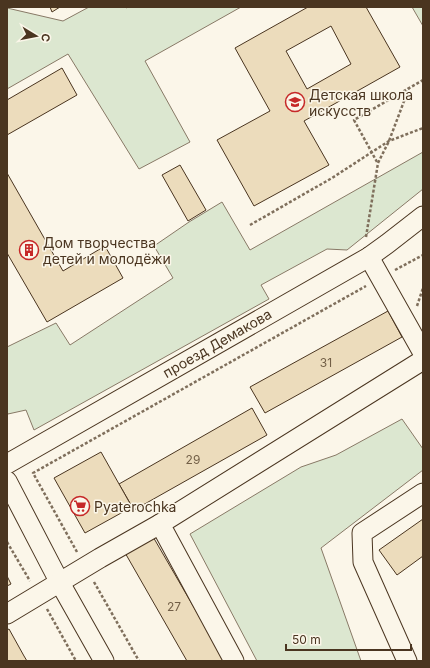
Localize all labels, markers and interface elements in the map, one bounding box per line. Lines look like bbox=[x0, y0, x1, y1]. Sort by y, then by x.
north arrow bbox=[16, 16, 56, 56]
text: С bbox=[38, 33, 53, 43]
place label: Детская школа искусств bbox=[309, 86, 413, 119]
school or university icon: Детская школа искусств bbox=[284, 91, 306, 113]
place label: Дом творчества детей и молодёжи bbox=[43, 234, 171, 267]
building icon: Дом творчества детей и молодёжи bbox=[18, 239, 40, 261]
street label: проезд Демакова bbox=[160, 305, 274, 381]
house number: 31 bbox=[320, 355, 332, 370]
house number: 29 bbox=[186, 452, 200, 467]
supermarket icon: Pyaterochka bbox=[69, 495, 91, 517]
place label: Pyaterochka bbox=[94, 498, 176, 515]
house number: 27 bbox=[167, 599, 181, 614]
scale bar bbox=[286, 626, 411, 652]
text: 50 m bbox=[292, 632, 321, 647]

